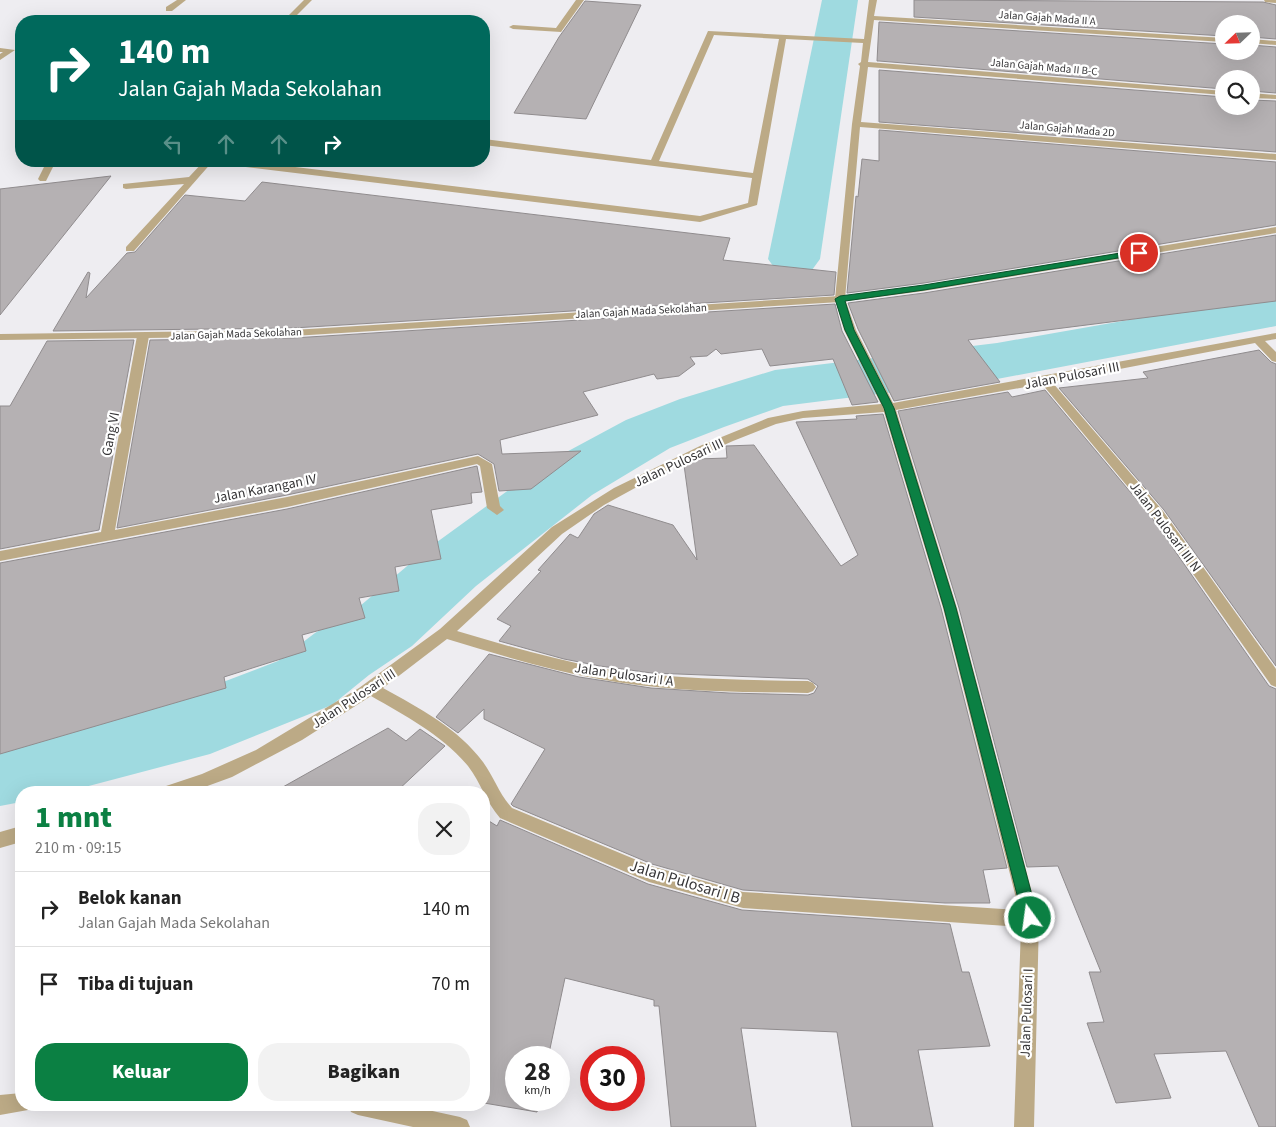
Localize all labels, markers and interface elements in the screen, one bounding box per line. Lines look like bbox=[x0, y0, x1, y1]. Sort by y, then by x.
street label: Jalan Gajah Mada II A bbox=[998, 7, 1096, 29]
north arrow bbox=[1215, 15, 1260, 60]
map controls bbox=[1215, 15, 1260, 115]
text: 140 m bbox=[118, 27, 210, 77]
icon: right bbox=[35, 35, 100, 100]
street label: Jalan Gajah Mada II B-C bbox=[990, 55, 1098, 79]
button: search bbox=[1215, 70, 1260, 115]
text: Jalan Gajah Mada Sekolahan bbox=[118, 73, 382, 105]
street label: Jalan Gajah Mada 2D bbox=[1019, 117, 1116, 141]
icon: left bbox=[159, 130, 187, 158]
icon: ahead bbox=[212, 130, 240, 158]
icon: ahead bbox=[265, 130, 293, 158]
icon: right bbox=[318, 130, 346, 158]
pin bbox=[1118, 232, 1160, 274]
icon: arrive bbox=[1125, 239, 1153, 267]
street label: Jalan Gajah Mada Sekolahan bbox=[575, 300, 707, 322]
street label: Jalan Gajah Mada Sekolahan bbox=[170, 324, 302, 344]
street label: Jalan Pulosari III bbox=[1023, 357, 1121, 395]
street label: Gang VI bbox=[97, 410, 125, 458]
street label: Jalan Pulosari III bbox=[631, 434, 727, 492]
street label: Jalan Karangan IV bbox=[212, 469, 319, 509]
street label: Jalan Pulosari III N bbox=[1124, 478, 1206, 576]
street label: Jalan Pulosari I A bbox=[573, 658, 675, 692]
street label: Jalan Pulosari III bbox=[308, 664, 400, 734]
text: 1 mnt bbox=[35, 796, 112, 839]
button: close bbox=[418, 803, 470, 855]
text: 210 m · 09:15 bbox=[35, 837, 122, 859]
street label: Jalan Pulosari I B bbox=[627, 855, 743, 909]
text: Belok kanan bbox=[78, 885, 182, 912]
position arrow bbox=[1003, 891, 1055, 943]
icon: right bbox=[35, 895, 63, 923]
text: 140 m bbox=[422, 896, 470, 923]
text: Jalan Gajah Mada Sekolahan bbox=[78, 912, 270, 934]
street label: Jalan Pulosari I bbox=[1015, 968, 1039, 1058]
icon: arrive bbox=[35, 970, 63, 998]
text: Tiba di tujuan bbox=[78, 971, 193, 998]
text: 70 m bbox=[432, 971, 470, 998]
button: Keluar bbox=[35, 1043, 248, 1101]
button: Bagikan bbox=[258, 1043, 470, 1101]
speed limit sign: 30 bbox=[580, 1046, 645, 1111]
text: 28 bbox=[524, 1054, 551, 1090]
text: km/h bbox=[524, 1082, 551, 1099]

